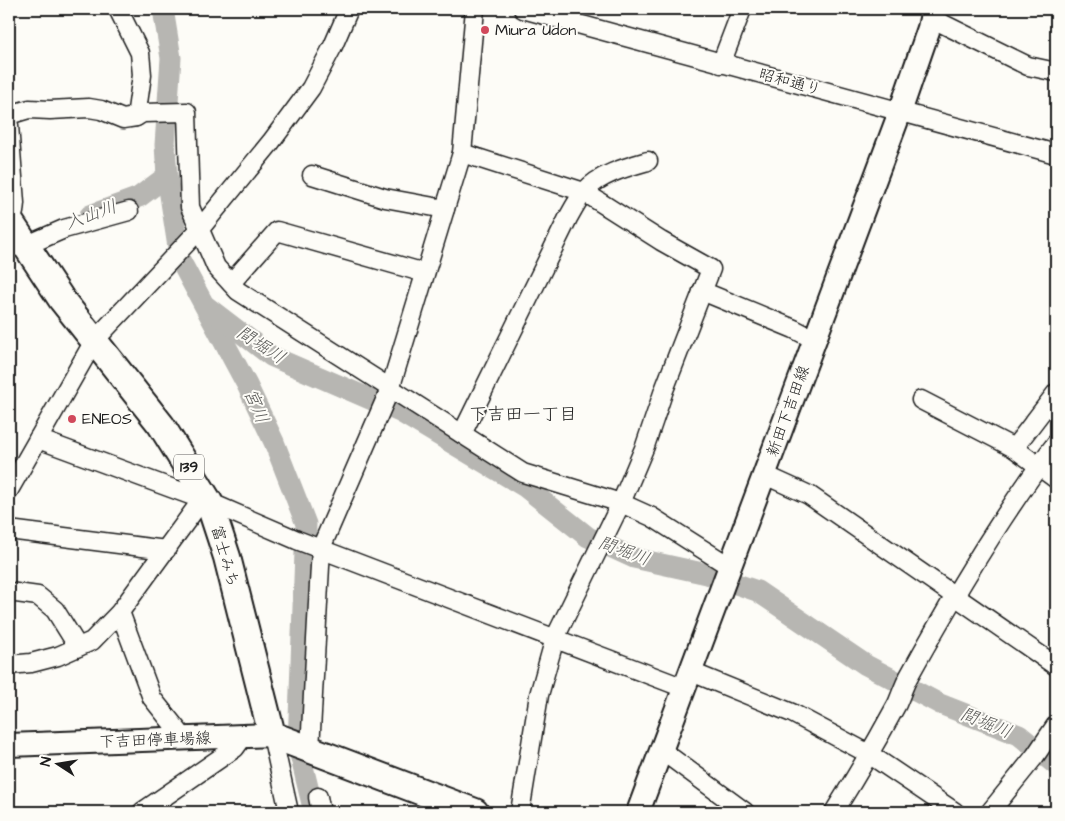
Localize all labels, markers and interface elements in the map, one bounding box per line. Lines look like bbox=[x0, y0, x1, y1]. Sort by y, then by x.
place label: Miura Udon bbox=[495, 19, 576, 41]
marker: Miura Udon bbox=[479, 24, 491, 36]
street label: 昭和通り bbox=[756, 63, 824, 101]
water label: 入山川 bbox=[61, 194, 121, 236]
water label: 間堀川 bbox=[232, 320, 290, 370]
street label: 新田下吉田線 bbox=[761, 362, 815, 460]
water label: 宮川 bbox=[237, 385, 275, 427]
district label: 下吉田一丁目 bbox=[469, 402, 577, 427]
place label: ENEOS bbox=[82, 408, 132, 430]
marker: ENEOS bbox=[66, 413, 78, 425]
road number: 139 bbox=[174, 454, 204, 480]
street label: 富士みち bbox=[206, 523, 244, 589]
water label: 間堀川 bbox=[594, 530, 654, 572]
water label: 間堀川 bbox=[956, 701, 1016, 745]
street label: 下吉田停車場線 bbox=[99, 727, 211, 753]
north arrow bbox=[32, 738, 82, 788]
text: N bbox=[36, 755, 57, 768]

